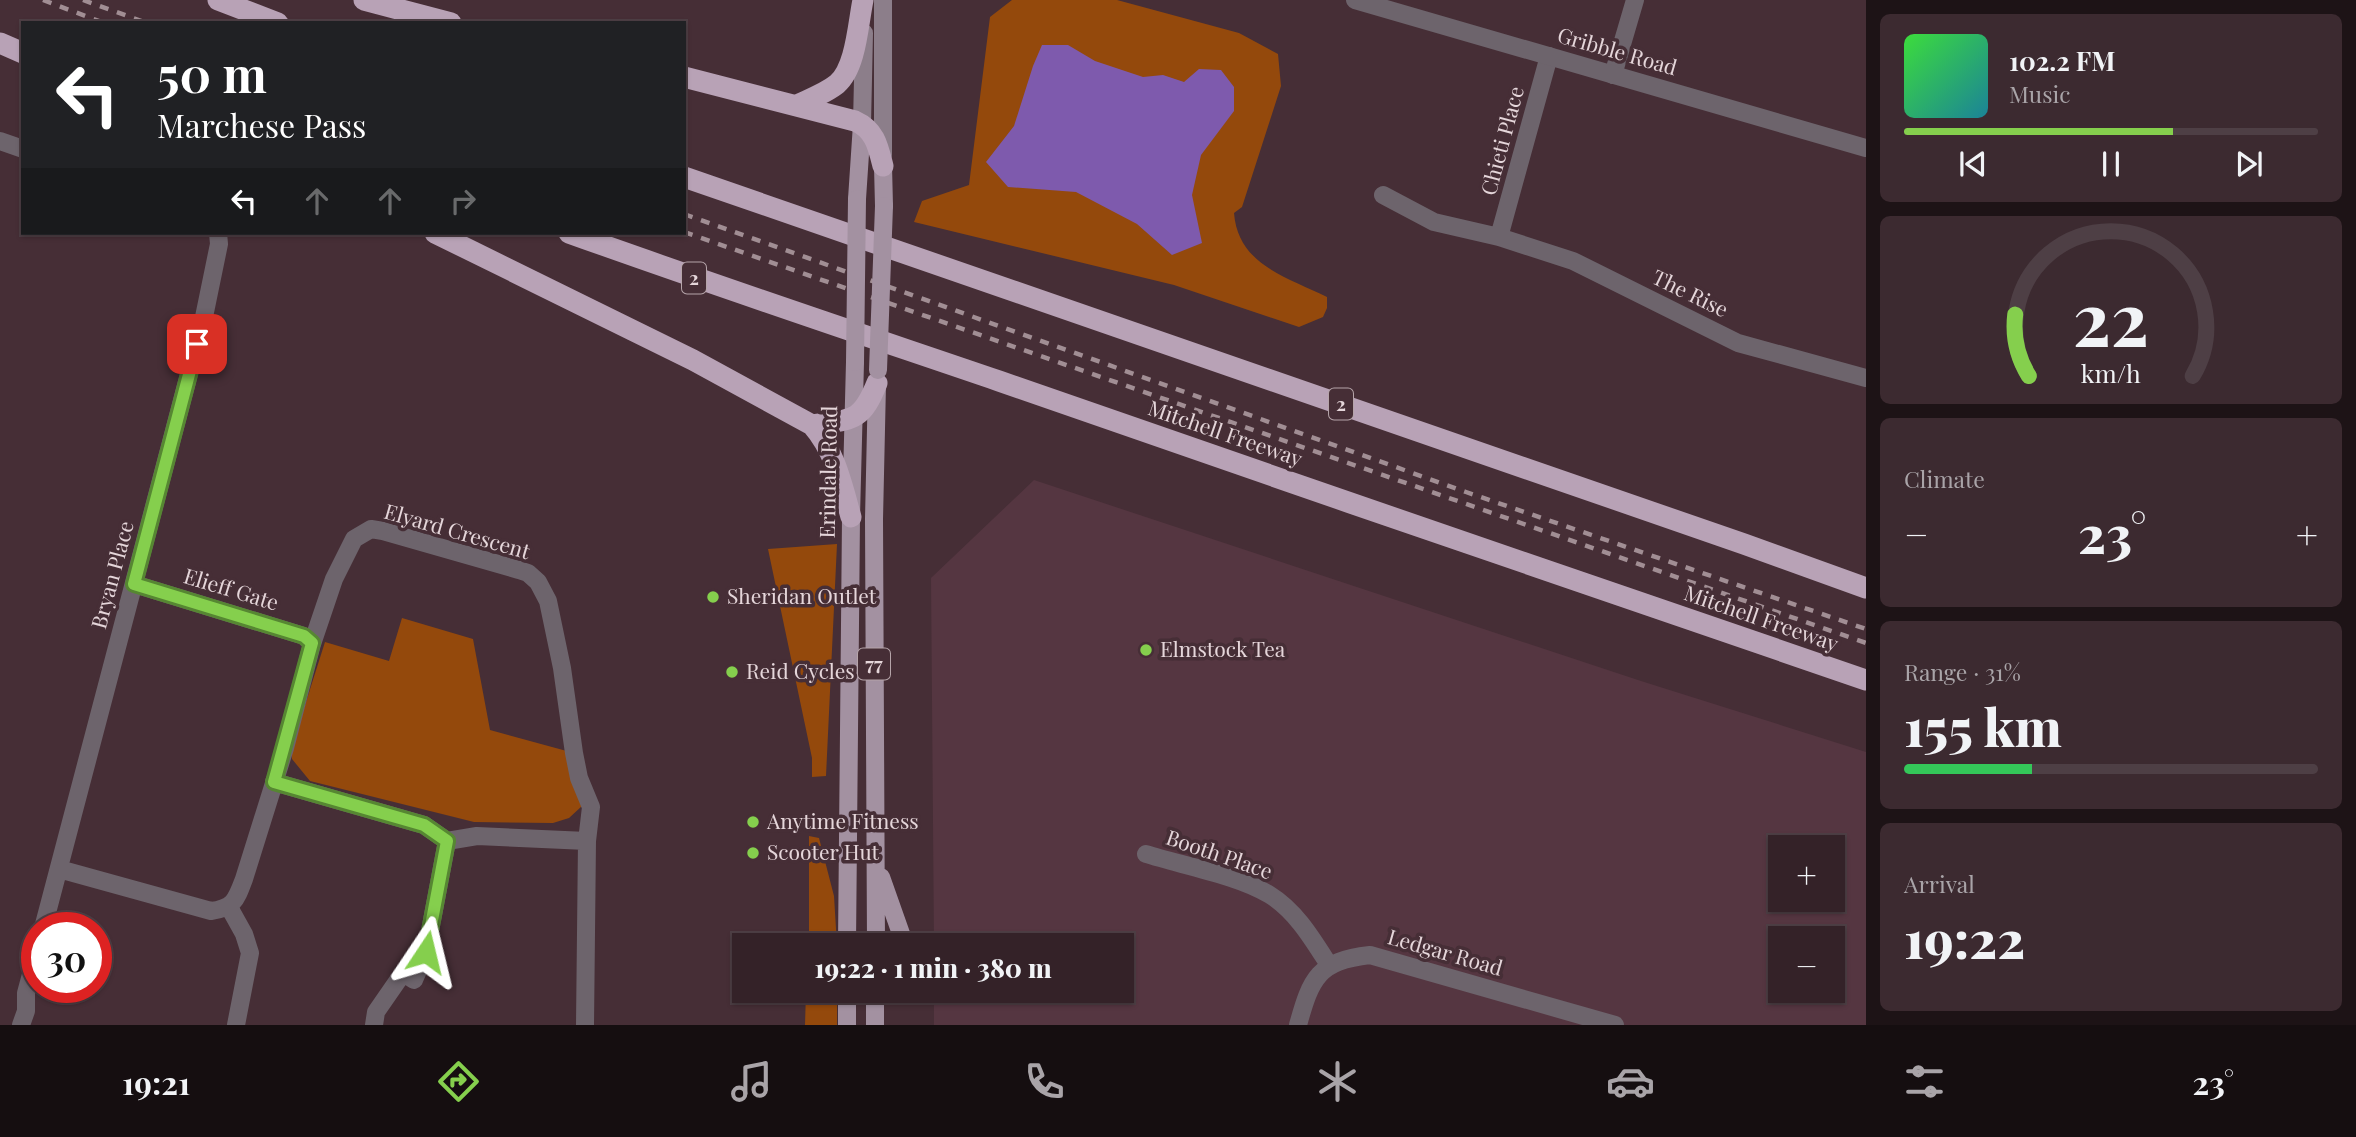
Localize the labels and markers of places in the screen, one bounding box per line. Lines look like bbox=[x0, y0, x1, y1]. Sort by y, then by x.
pin bbox=[167, 314, 227, 374]
place label: Sheridan Outlet bbox=[727, 581, 877, 609]
marker: Sheridan Outlet bbox=[705, 589, 721, 605]
place label: Elmstock Tea bbox=[1160, 634, 1286, 662]
marker: Elmstock Tea bbox=[1138, 642, 1154, 658]
place label: Reid Cycles bbox=[746, 656, 855, 684]
marker: Reid Cycles bbox=[724, 664, 740, 680]
place label: Anytime Fitness bbox=[766, 806, 919, 834]
marker: Anytime Fitness bbox=[745, 814, 761, 830]
place label: Scooter Hut bbox=[767, 837, 880, 865]
marker: Scooter Hut bbox=[745, 845, 761, 861]

